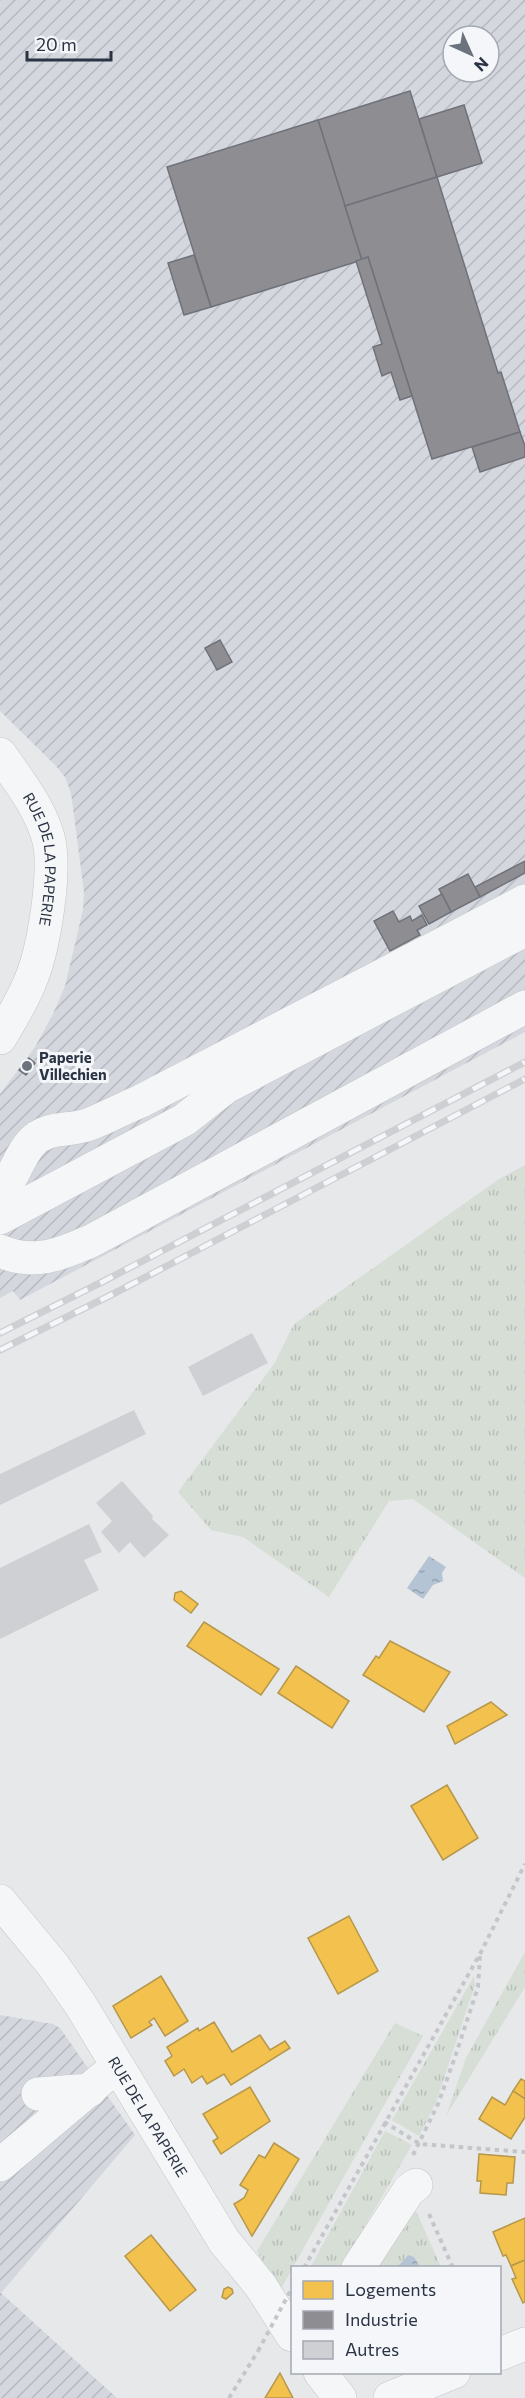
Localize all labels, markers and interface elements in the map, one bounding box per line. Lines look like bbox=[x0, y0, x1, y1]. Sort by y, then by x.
scale bar bbox=[27, 24, 111, 62]
north arrow bbox=[441, 24, 501, 84]
text: 20 m bbox=[36, 33, 77, 55]
text: N bbox=[471, 54, 493, 76]
street label: RUE DE LA PAPERIE bbox=[20, 789, 60, 928]
place label: Paperie Villechien bbox=[39, 1048, 107, 1083]
marker: Paperie Villechien bbox=[20, 1059, 34, 1073]
street label: RUE DE LA PAPERIE bbox=[105, 2053, 192, 2180]
legend bbox=[291, 2266, 501, 2374]
text: Logements bbox=[345, 2278, 436, 2300]
text: Industrie bbox=[345, 2308, 418, 2330]
text: Autres bbox=[345, 2338, 399, 2360]

